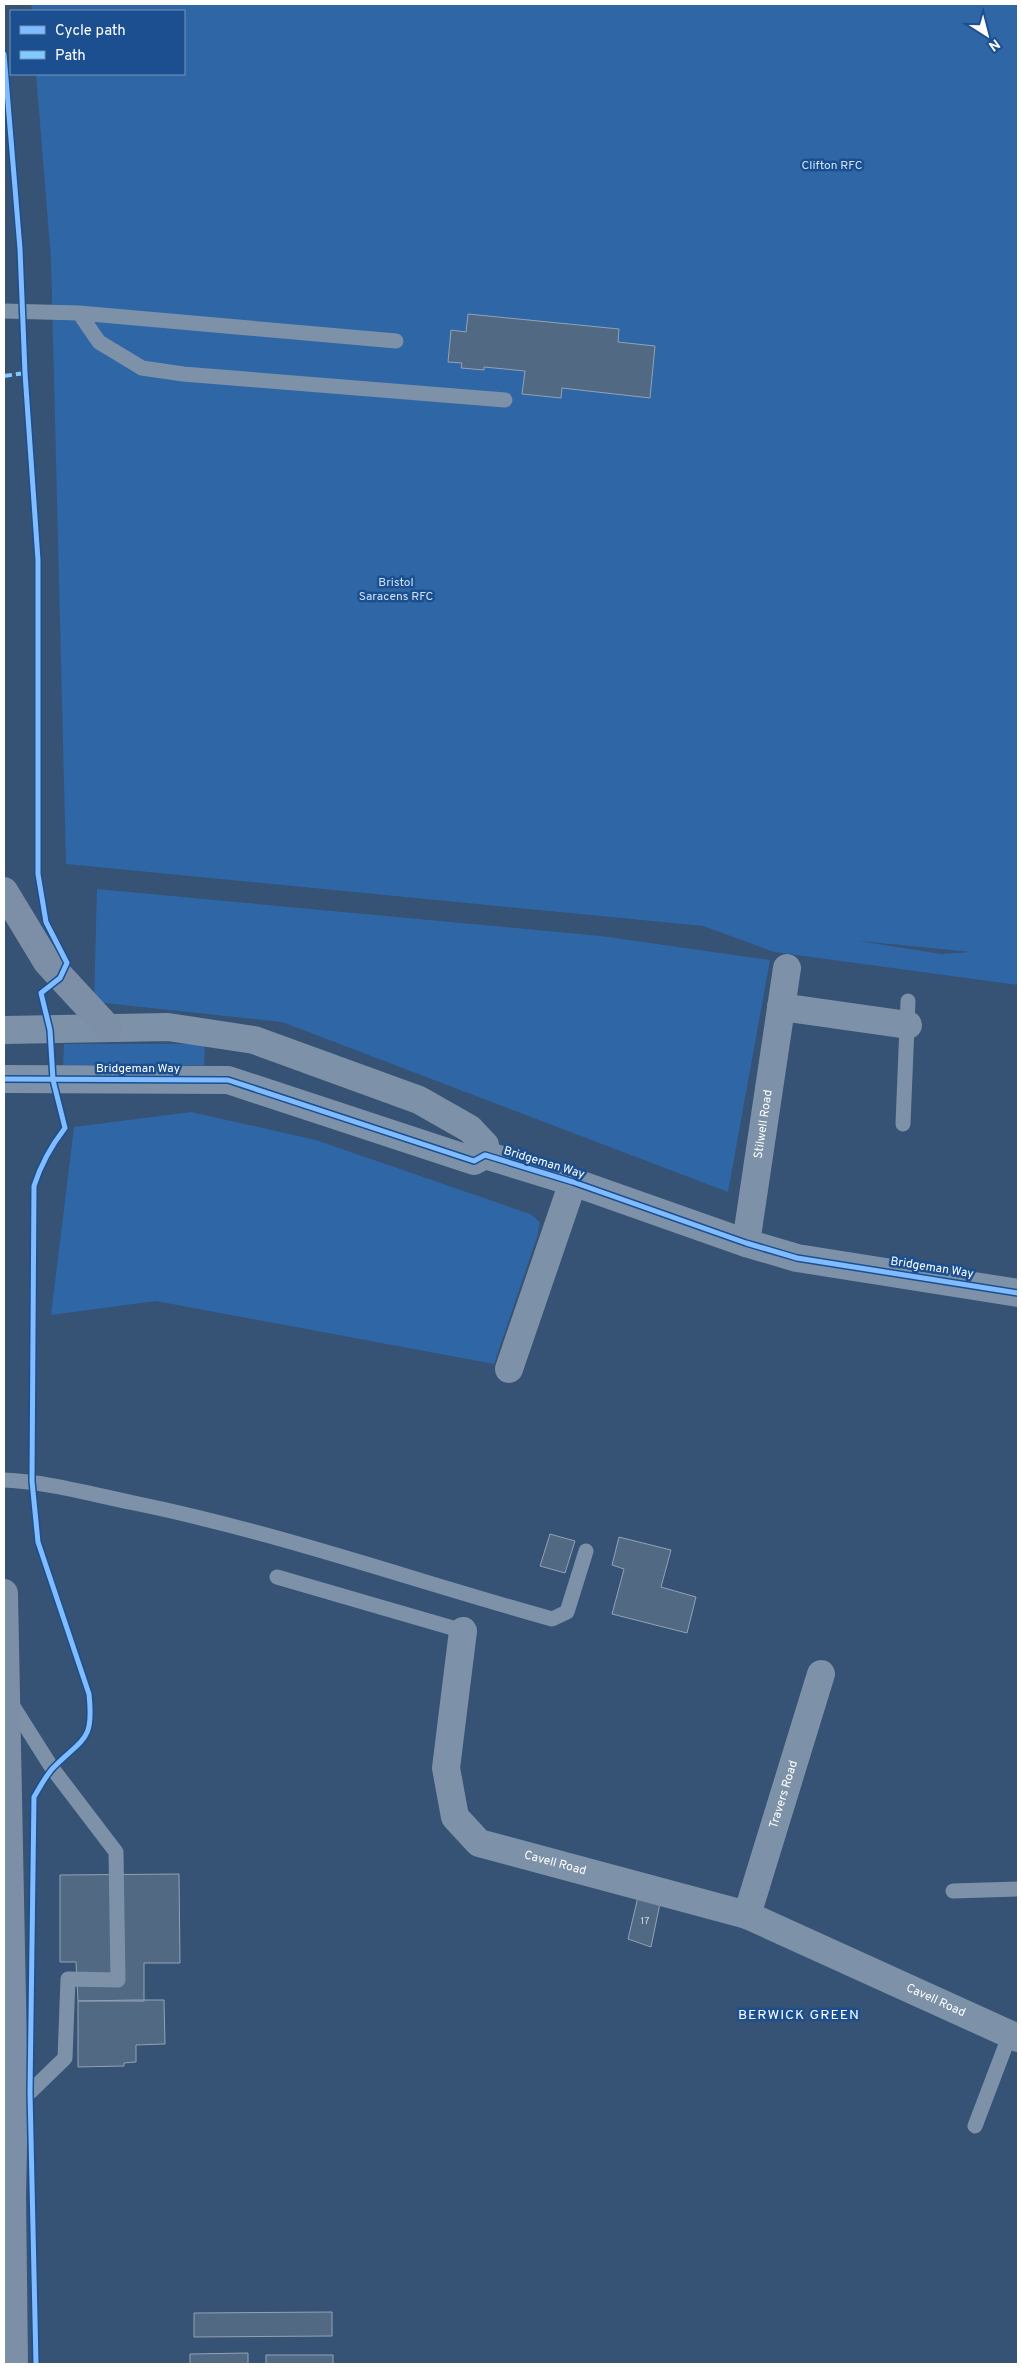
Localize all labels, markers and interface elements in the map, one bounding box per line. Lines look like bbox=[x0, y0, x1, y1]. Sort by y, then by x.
legend bbox=[10, 10, 185, 75]
north arrow bbox=[962, 10, 1012, 60]
text: Cycle path bbox=[55, 22, 126, 41]
text: N bbox=[985, 34, 1003, 54]
text: Path bbox=[55, 47, 86, 66]
park label: Clifton RFC bbox=[802, 158, 863, 174]
park label: Bristol Saracens RFC bbox=[359, 575, 434, 605]
street label: Bridgeman Way bbox=[96, 1061, 180, 1077]
street label: Stilwell Road bbox=[751, 1089, 777, 1160]
street label: Bridgeman Way bbox=[501, 1143, 587, 1183]
street label: Bridgeman Way bbox=[889, 1254, 975, 1282]
street label: Travers Road bbox=[766, 1759, 802, 1830]
street label: Cavell Road bbox=[522, 1847, 588, 1879]
house number: 17 bbox=[641, 1915, 649, 1928]
street label: Cavell Road bbox=[903, 1980, 968, 2021]
district label: BERWICK GREEN bbox=[738, 2007, 860, 2024]

